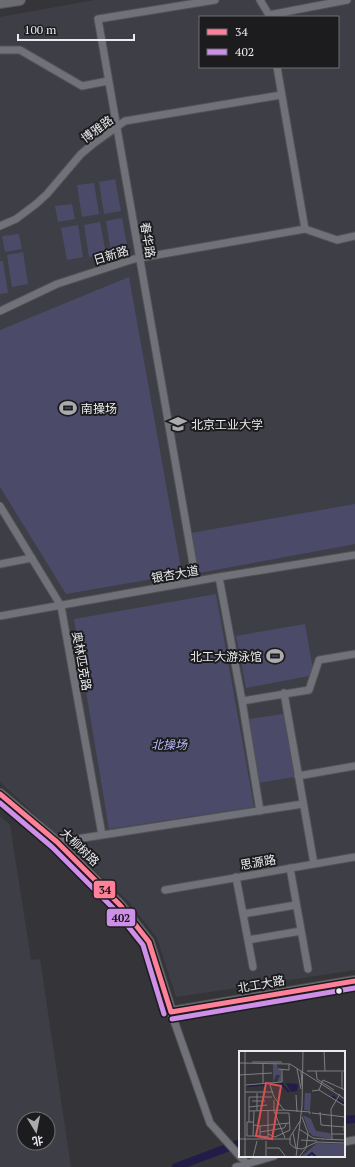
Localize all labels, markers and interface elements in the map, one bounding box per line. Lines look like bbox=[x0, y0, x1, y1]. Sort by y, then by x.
scale bar bbox=[18, 16, 134, 42]
legend bbox=[199, 16, 339, 68]
text: 100 m bbox=[24, 22, 57, 37]
text: 34 bbox=[235, 24, 248, 39]
text: 402 bbox=[235, 44, 254, 59]
street label: 博雅路 bbox=[78, 112, 116, 146]
street label: 春华路 bbox=[137, 221, 159, 259]
street label: 日新路 bbox=[92, 243, 130, 267]
sports icon: 南操场 bbox=[58, 398, 78, 418]
place label: 南操场 bbox=[81, 401, 117, 416]
school or university icon: 北京工业大学 bbox=[168, 414, 188, 434]
place label: 北京工业大学 bbox=[191, 417, 263, 432]
street label: 银杏大道 bbox=[150, 562, 200, 586]
street label: 奥林匹克路 bbox=[69, 630, 95, 692]
sports icon: 北工大游泳馆 bbox=[265, 646, 285, 666]
place label: 北工大游泳馆 bbox=[190, 649, 262, 664]
park label: 北操场 bbox=[151, 737, 188, 752]
street label: 大柳树路 bbox=[58, 825, 102, 869]
street label: 思源路 bbox=[239, 851, 277, 873]
line badge: 34 bbox=[93, 880, 116, 899]
text: 34 bbox=[99, 883, 112, 897]
line badge: 402 bbox=[106, 908, 136, 927]
text: 402 bbox=[112, 911, 130, 925]
street label: 北工大路 bbox=[236, 972, 286, 996]
unlabelled marker bbox=[334, 986, 344, 996]
inset map bbox=[239, 1051, 345, 1157]
north arrow bbox=[16, 1111, 56, 1151]
text: 北 bbox=[31, 1133, 44, 1149]

